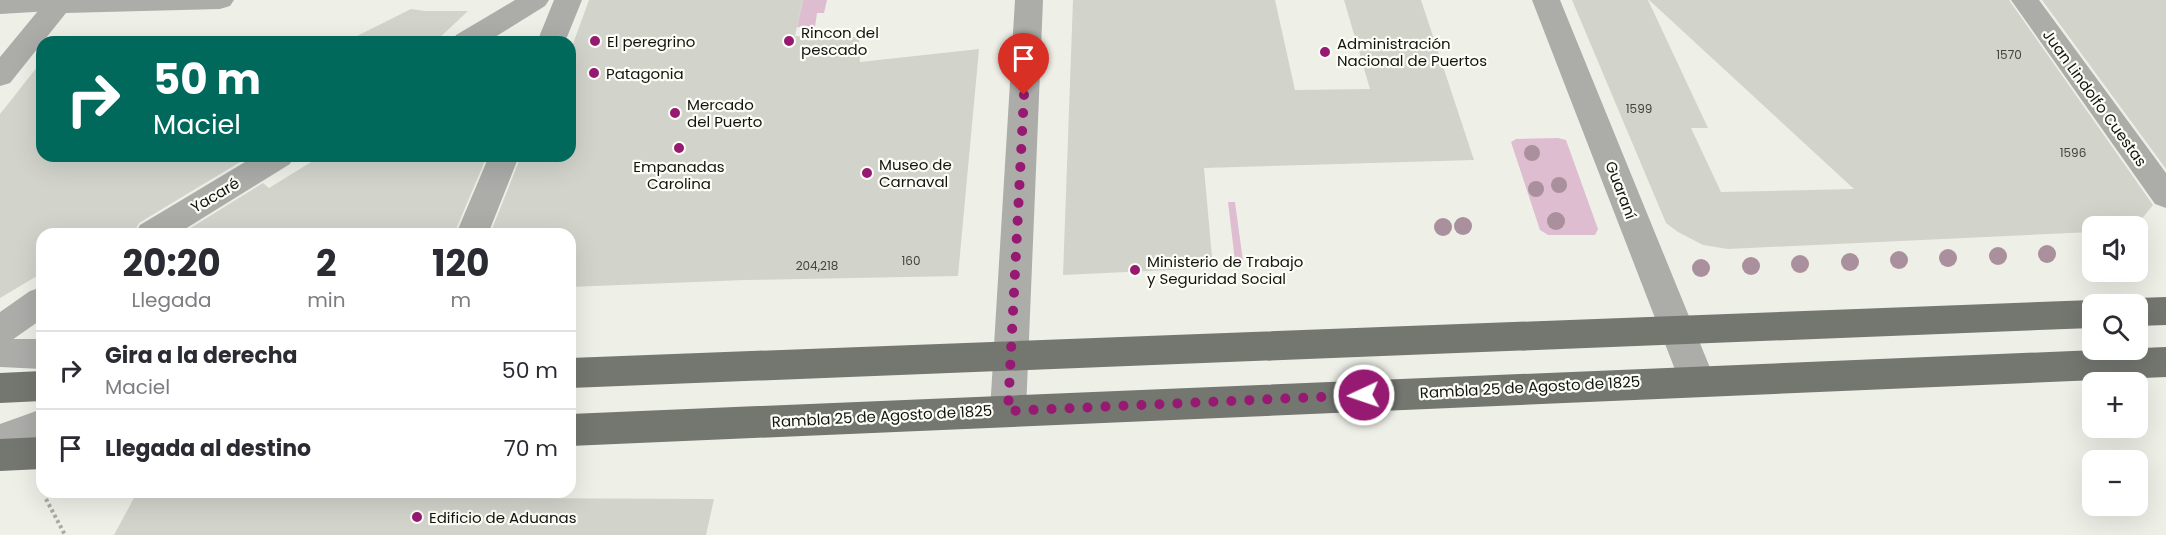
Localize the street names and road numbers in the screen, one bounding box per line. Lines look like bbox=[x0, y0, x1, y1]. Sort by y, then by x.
street label: Juan Lindolfo Cuestas bbox=[2038, 25, 2152, 171]
street label: Guaraní bbox=[1600, 158, 1642, 222]
street label: Yacaré bbox=[187, 172, 243, 218]
street label: Rambla 25 de Agosto de 1825 bbox=[1419, 371, 1641, 403]
street label: Rambla 25 de Agosto de 1825 bbox=[771, 400, 993, 432]

